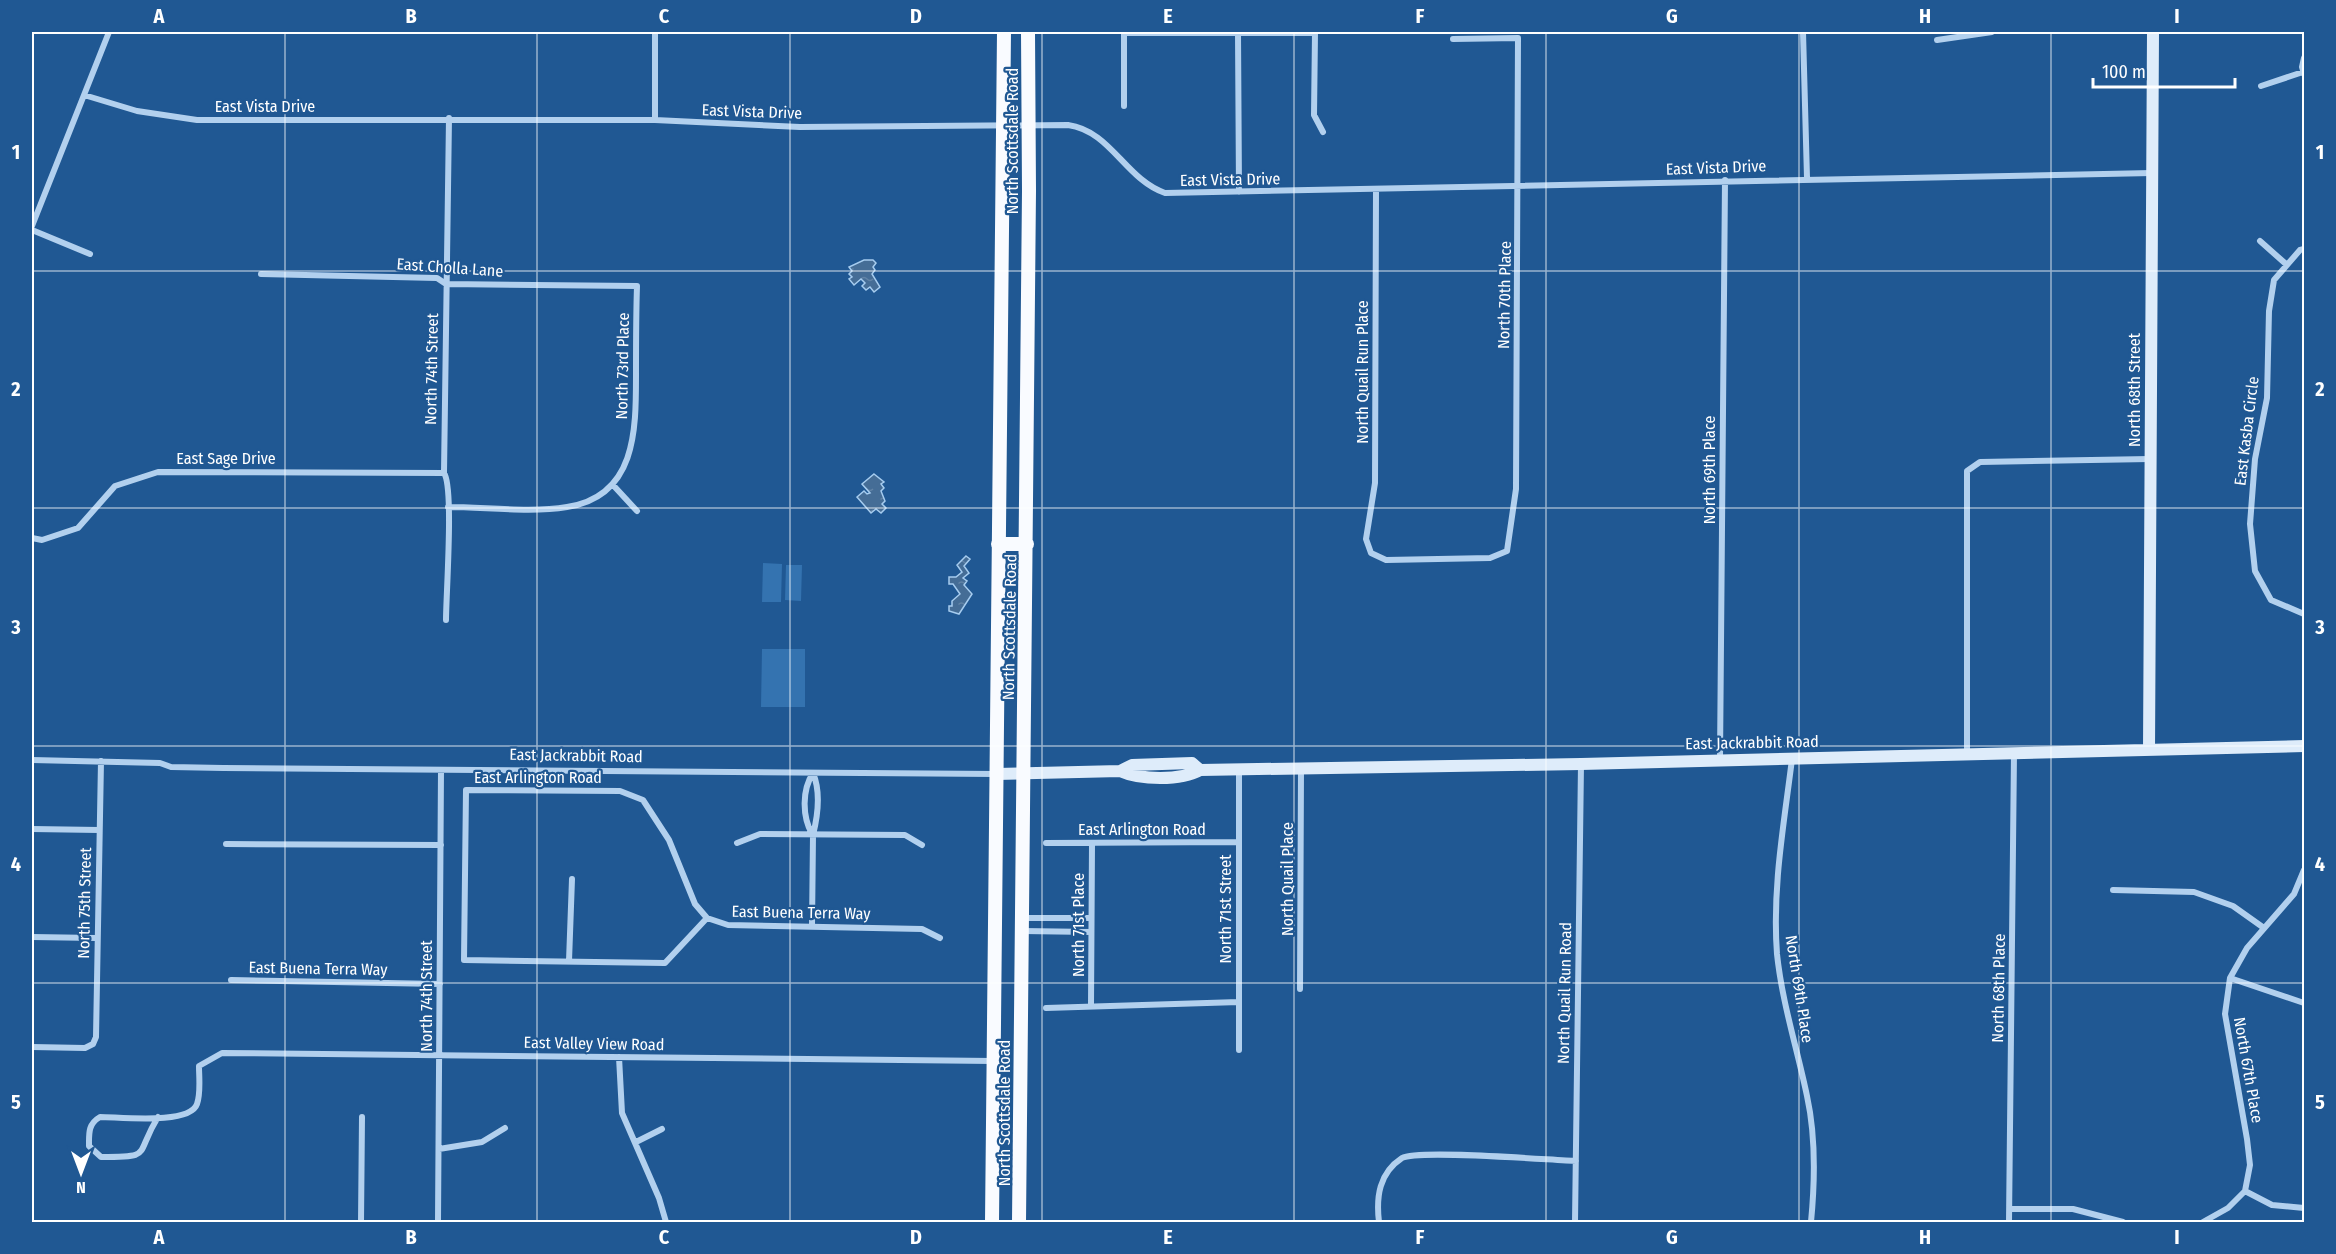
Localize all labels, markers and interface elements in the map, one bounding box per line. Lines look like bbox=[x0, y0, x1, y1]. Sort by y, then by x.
text: A bbox=[153, 4, 166, 28]
text: B bbox=[405, 4, 417, 28]
text: C bbox=[659, 4, 670, 28]
text: D bbox=[910, 4, 922, 28]
text: E bbox=[1163, 4, 1173, 28]
text: F bbox=[1416, 4, 1425, 28]
text: G bbox=[1666, 4, 1678, 28]
text: H bbox=[1919, 4, 1931, 28]
text: I bbox=[2174, 4, 2180, 28]
scale bar bbox=[2093, 51, 2236, 89]
text: 100 m bbox=[2102, 61, 2146, 83]
street label: North Scottsdale Road bbox=[1003, 68, 1022, 214]
street label: East Vista Drive bbox=[215, 97, 315, 116]
street label: East Vista Drive bbox=[701, 100, 803, 123]
text: 1 bbox=[12, 140, 20, 164]
text: 1 bbox=[2316, 140, 2324, 164]
street label: East Vista Drive bbox=[1665, 156, 1767, 179]
street label: East Vista Drive bbox=[1180, 169, 1280, 190]
street label: North 70th Place bbox=[1494, 241, 1515, 349]
street label: East Cholla Lane bbox=[396, 254, 504, 281]
street label: North Quail Run Place bbox=[1353, 300, 1372, 444]
street label: North 74th Street bbox=[421, 312, 442, 425]
street label: North 73rd Place bbox=[612, 312, 633, 420]
street label: North 68th Street bbox=[2125, 332, 2144, 447]
street label: East Kasba Circle bbox=[2230, 375, 2263, 487]
text: 2 bbox=[10, 377, 21, 401]
text: 2 bbox=[2314, 377, 2325, 401]
street label: North 69th Place bbox=[1700, 416, 1719, 524]
street label: East Sage Drive bbox=[176, 449, 276, 468]
street label: North Scottsdale Road bbox=[999, 554, 1020, 700]
text: 3 bbox=[10, 615, 21, 639]
text: 3 bbox=[2314, 615, 2325, 639]
street label: East Jackrabbit Road bbox=[1685, 732, 1819, 753]
street label: East Jackrabbit Road bbox=[509, 745, 643, 766]
street label: East Arlington Road bbox=[474, 768, 602, 787]
street label: East Arlington Road bbox=[1078, 820, 1206, 839]
street label: North Quail Place bbox=[1278, 822, 1297, 936]
street label: North 75th Street bbox=[74, 846, 95, 959]
text: 4 bbox=[11, 852, 21, 876]
text: 4 bbox=[2315, 852, 2325, 876]
street label: North 71st Street bbox=[1216, 854, 1235, 963]
street label: North 71st Place bbox=[1069, 873, 1088, 977]
street label: East Buena Terra Way bbox=[731, 902, 871, 923]
street label: North Quail Run Road bbox=[1554, 922, 1575, 1064]
street label: North 68th Place bbox=[1988, 933, 2009, 1043]
street label: North 69th Place bbox=[1782, 934, 1817, 1044]
street label: North 74th Street bbox=[417, 939, 436, 1052]
street label: East Buena Terra Way bbox=[248, 958, 388, 979]
street label: North 67th Place bbox=[2230, 1016, 2267, 1125]
street label: East Valley View Road bbox=[524, 1033, 664, 1054]
street label: North Scottsdale Road bbox=[995, 1040, 1014, 1186]
text: 5 bbox=[11, 1090, 21, 1114]
text: 5 bbox=[2315, 1090, 2325, 1114]
north arrow bbox=[51, 1143, 111, 1203]
text: N bbox=[76, 1178, 86, 1197]
text: A bbox=[153, 1225, 166, 1249]
text: B bbox=[405, 1225, 417, 1249]
text: C bbox=[659, 1225, 670, 1249]
text: D bbox=[910, 1225, 922, 1249]
text: E bbox=[1163, 1225, 1173, 1249]
text: F bbox=[1416, 1225, 1425, 1249]
text: G bbox=[1666, 1225, 1678, 1249]
text: H bbox=[1919, 1225, 1931, 1249]
text: I bbox=[2174, 1225, 2180, 1249]

